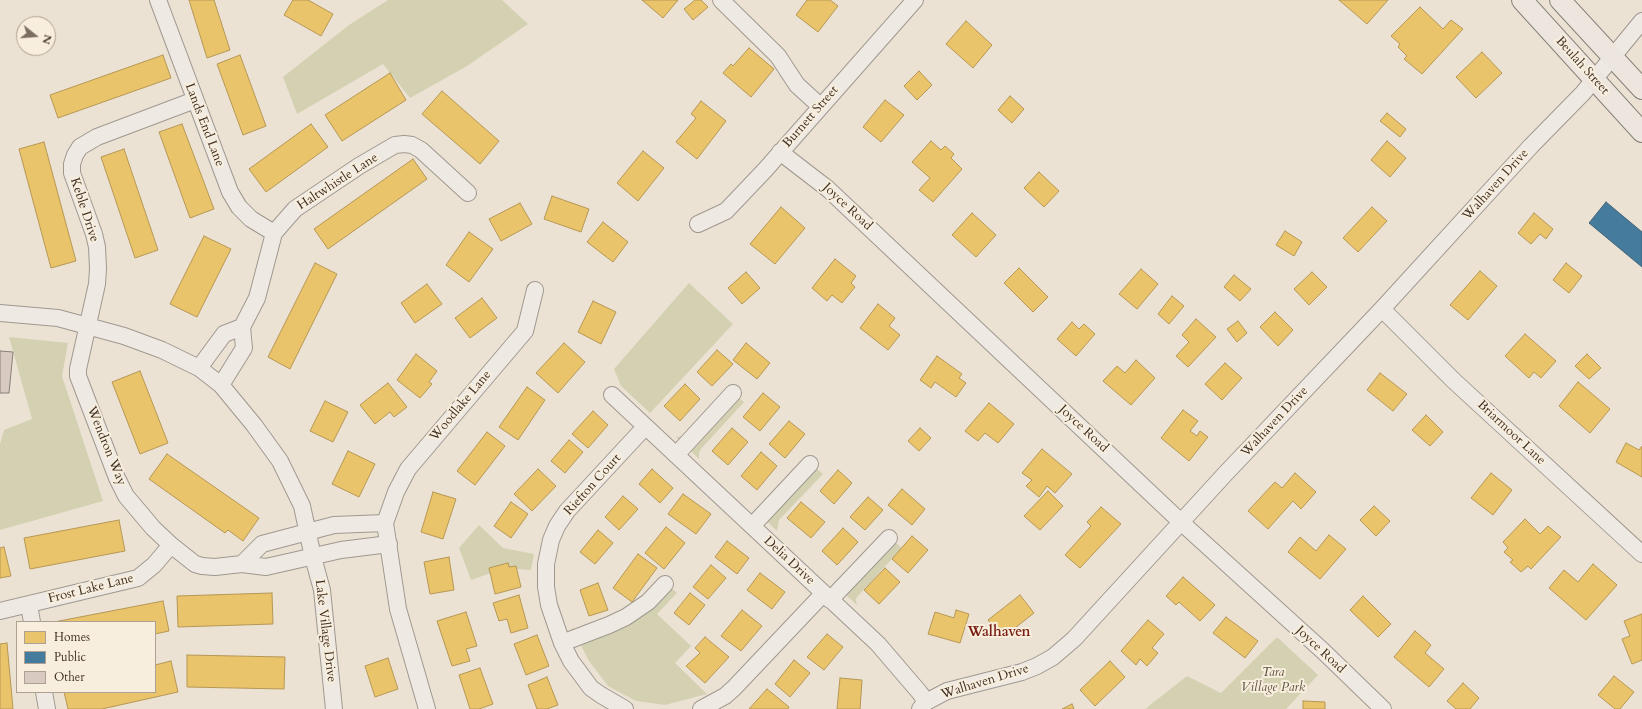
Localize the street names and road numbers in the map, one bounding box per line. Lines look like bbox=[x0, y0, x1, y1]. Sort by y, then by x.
street label: Beulah Street bbox=[1552, 34, 1612, 98]
street label: Lands End Lane bbox=[181, 81, 227, 169]
street label: Burnett Street bbox=[780, 83, 842, 151]
street label: Walhaven Drive bbox=[1460, 146, 1532, 224]
street label: Haltwhistle Lane bbox=[295, 150, 381, 214]
street label: Keble Drive bbox=[66, 176, 102, 244]
street label: Joyce Road bbox=[819, 180, 875, 234]
street label: Woodlake Lane bbox=[427, 368, 495, 444]
street label: Walhaven Drive bbox=[1238, 383, 1312, 461]
street label: Briarmoor Lane bbox=[1474, 397, 1548, 469]
street label: Joyce Road bbox=[1055, 402, 1111, 456]
street label: Wendron Way bbox=[83, 404, 129, 488]
street label: Riefton Court bbox=[561, 451, 625, 519]
street label: Delia Drive bbox=[760, 533, 818, 589]
street label: Frost Lake Lane bbox=[47, 571, 135, 607]
street label: Lake Village Drive bbox=[311, 579, 339, 683]
street label: Joyce Road bbox=[1292, 623, 1348, 677]
street label: Walhaven Drive bbox=[939, 661, 1031, 703]

